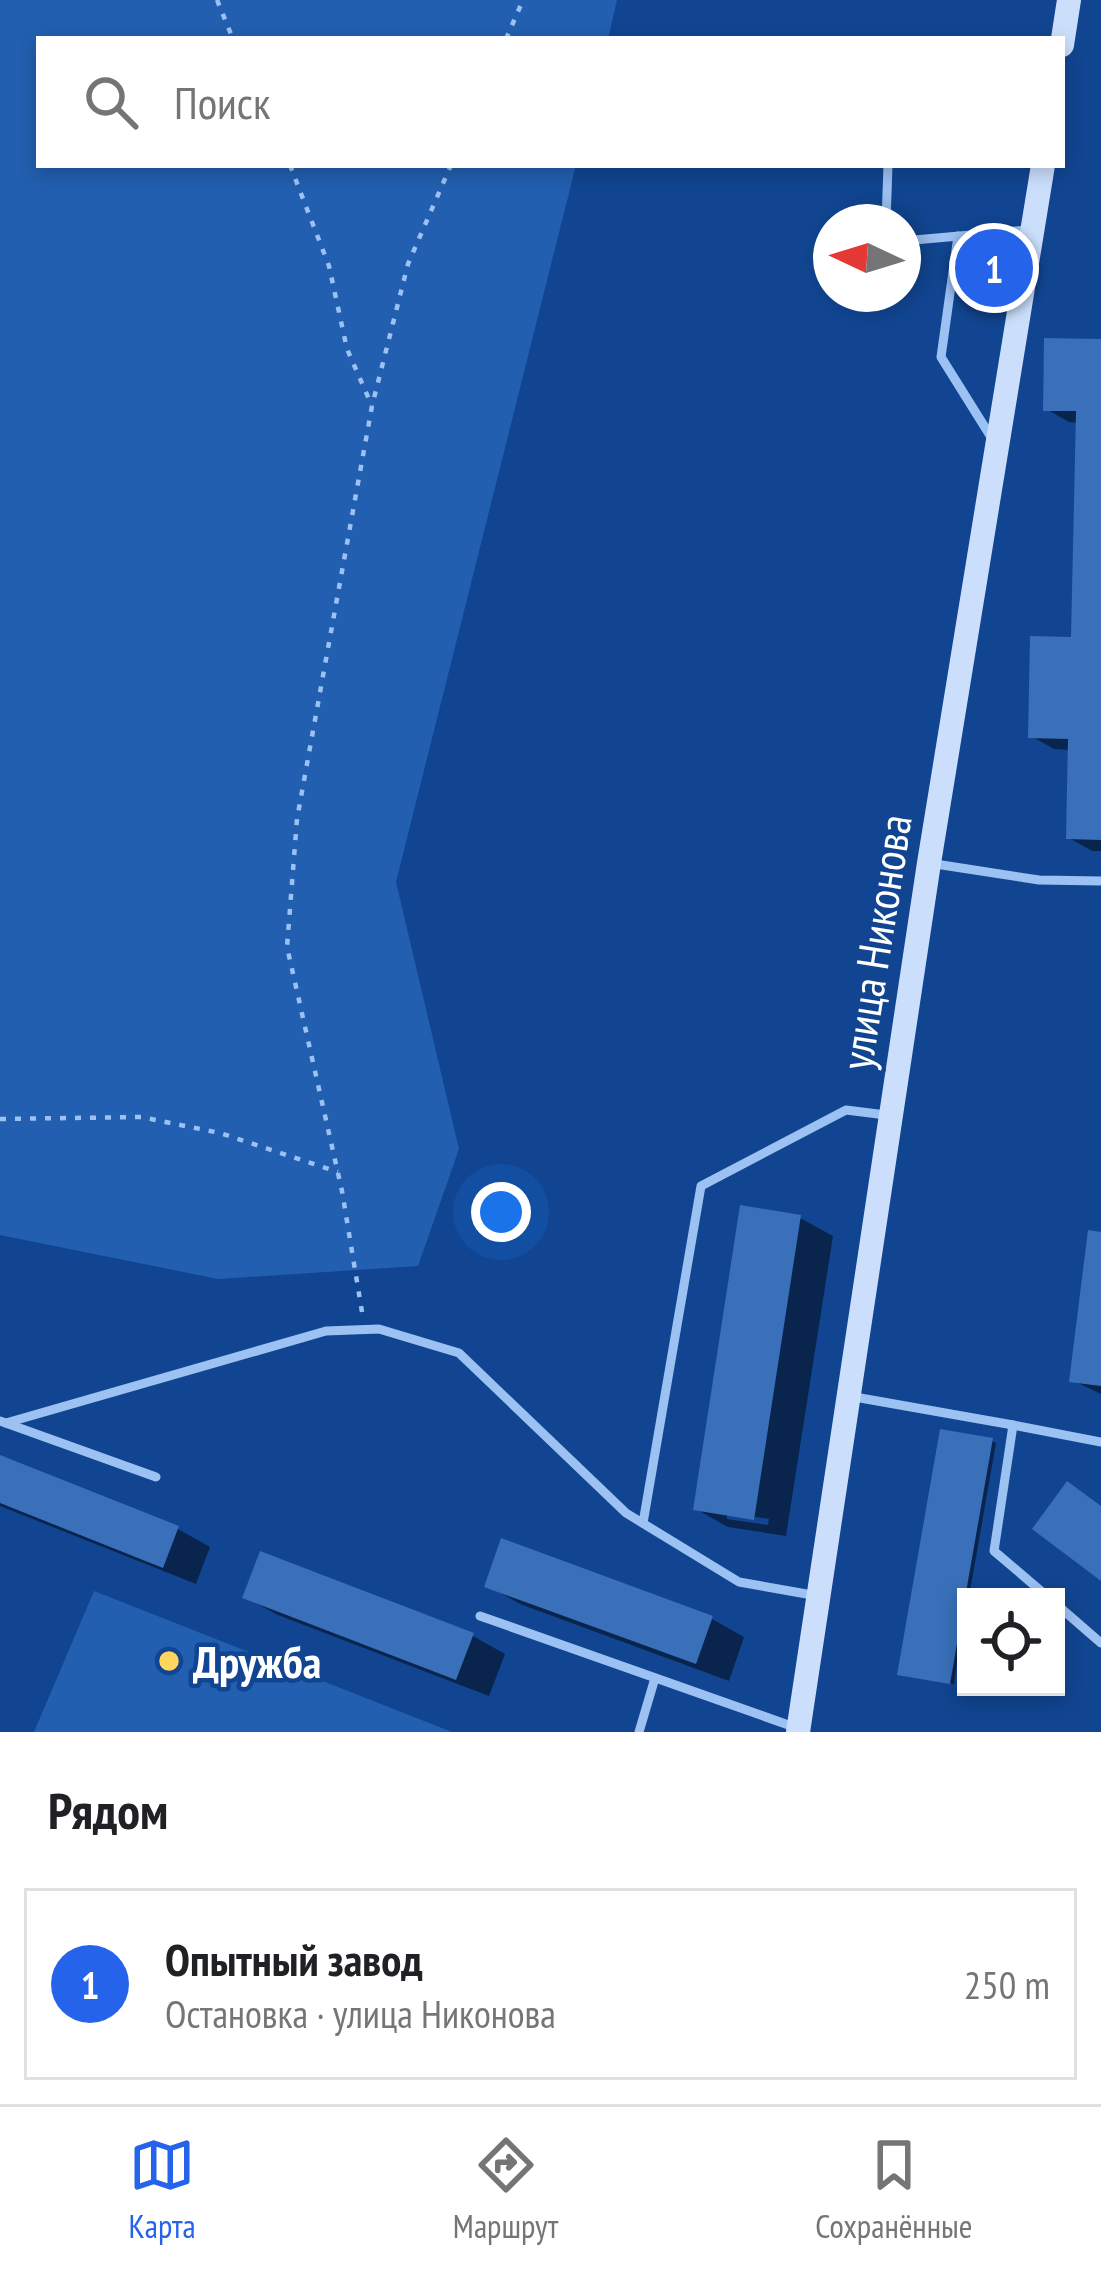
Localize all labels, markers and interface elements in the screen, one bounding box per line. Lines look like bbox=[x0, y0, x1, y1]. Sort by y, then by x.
search box bbox=[36, 36, 1065, 168]
icon: search bbox=[78, 69, 144, 135]
text: Поиск bbox=[174, 73, 270, 131]
north arrow bbox=[813, 204, 921, 312]
pin: 1 bbox=[955, 223, 1033, 313]
street label: улица Никонова bbox=[826, 810, 924, 1074]
your location bbox=[471, 1182, 531, 1242]
map controls bbox=[957, 1588, 1065, 1696]
button: locate bbox=[957, 1588, 1065, 1696]
place label: Дружба bbox=[193, 1632, 321, 1690]
marker: Дружба bbox=[156, 1648, 182, 1674]
text: Рядом bbox=[48, 1777, 168, 1843]
text: Опытный завод bbox=[165, 1930, 423, 1988]
text: 1 bbox=[81, 1959, 99, 2010]
text: 250 m bbox=[964, 1959, 1050, 2010]
text: Остановка · улица Никонова bbox=[165, 1988, 556, 2039]
tab: Карта bbox=[129, 2132, 196, 2247]
tab: Маршрут bbox=[453, 2132, 558, 2247]
tab: Сохранённые bbox=[815, 2132, 972, 2247]

